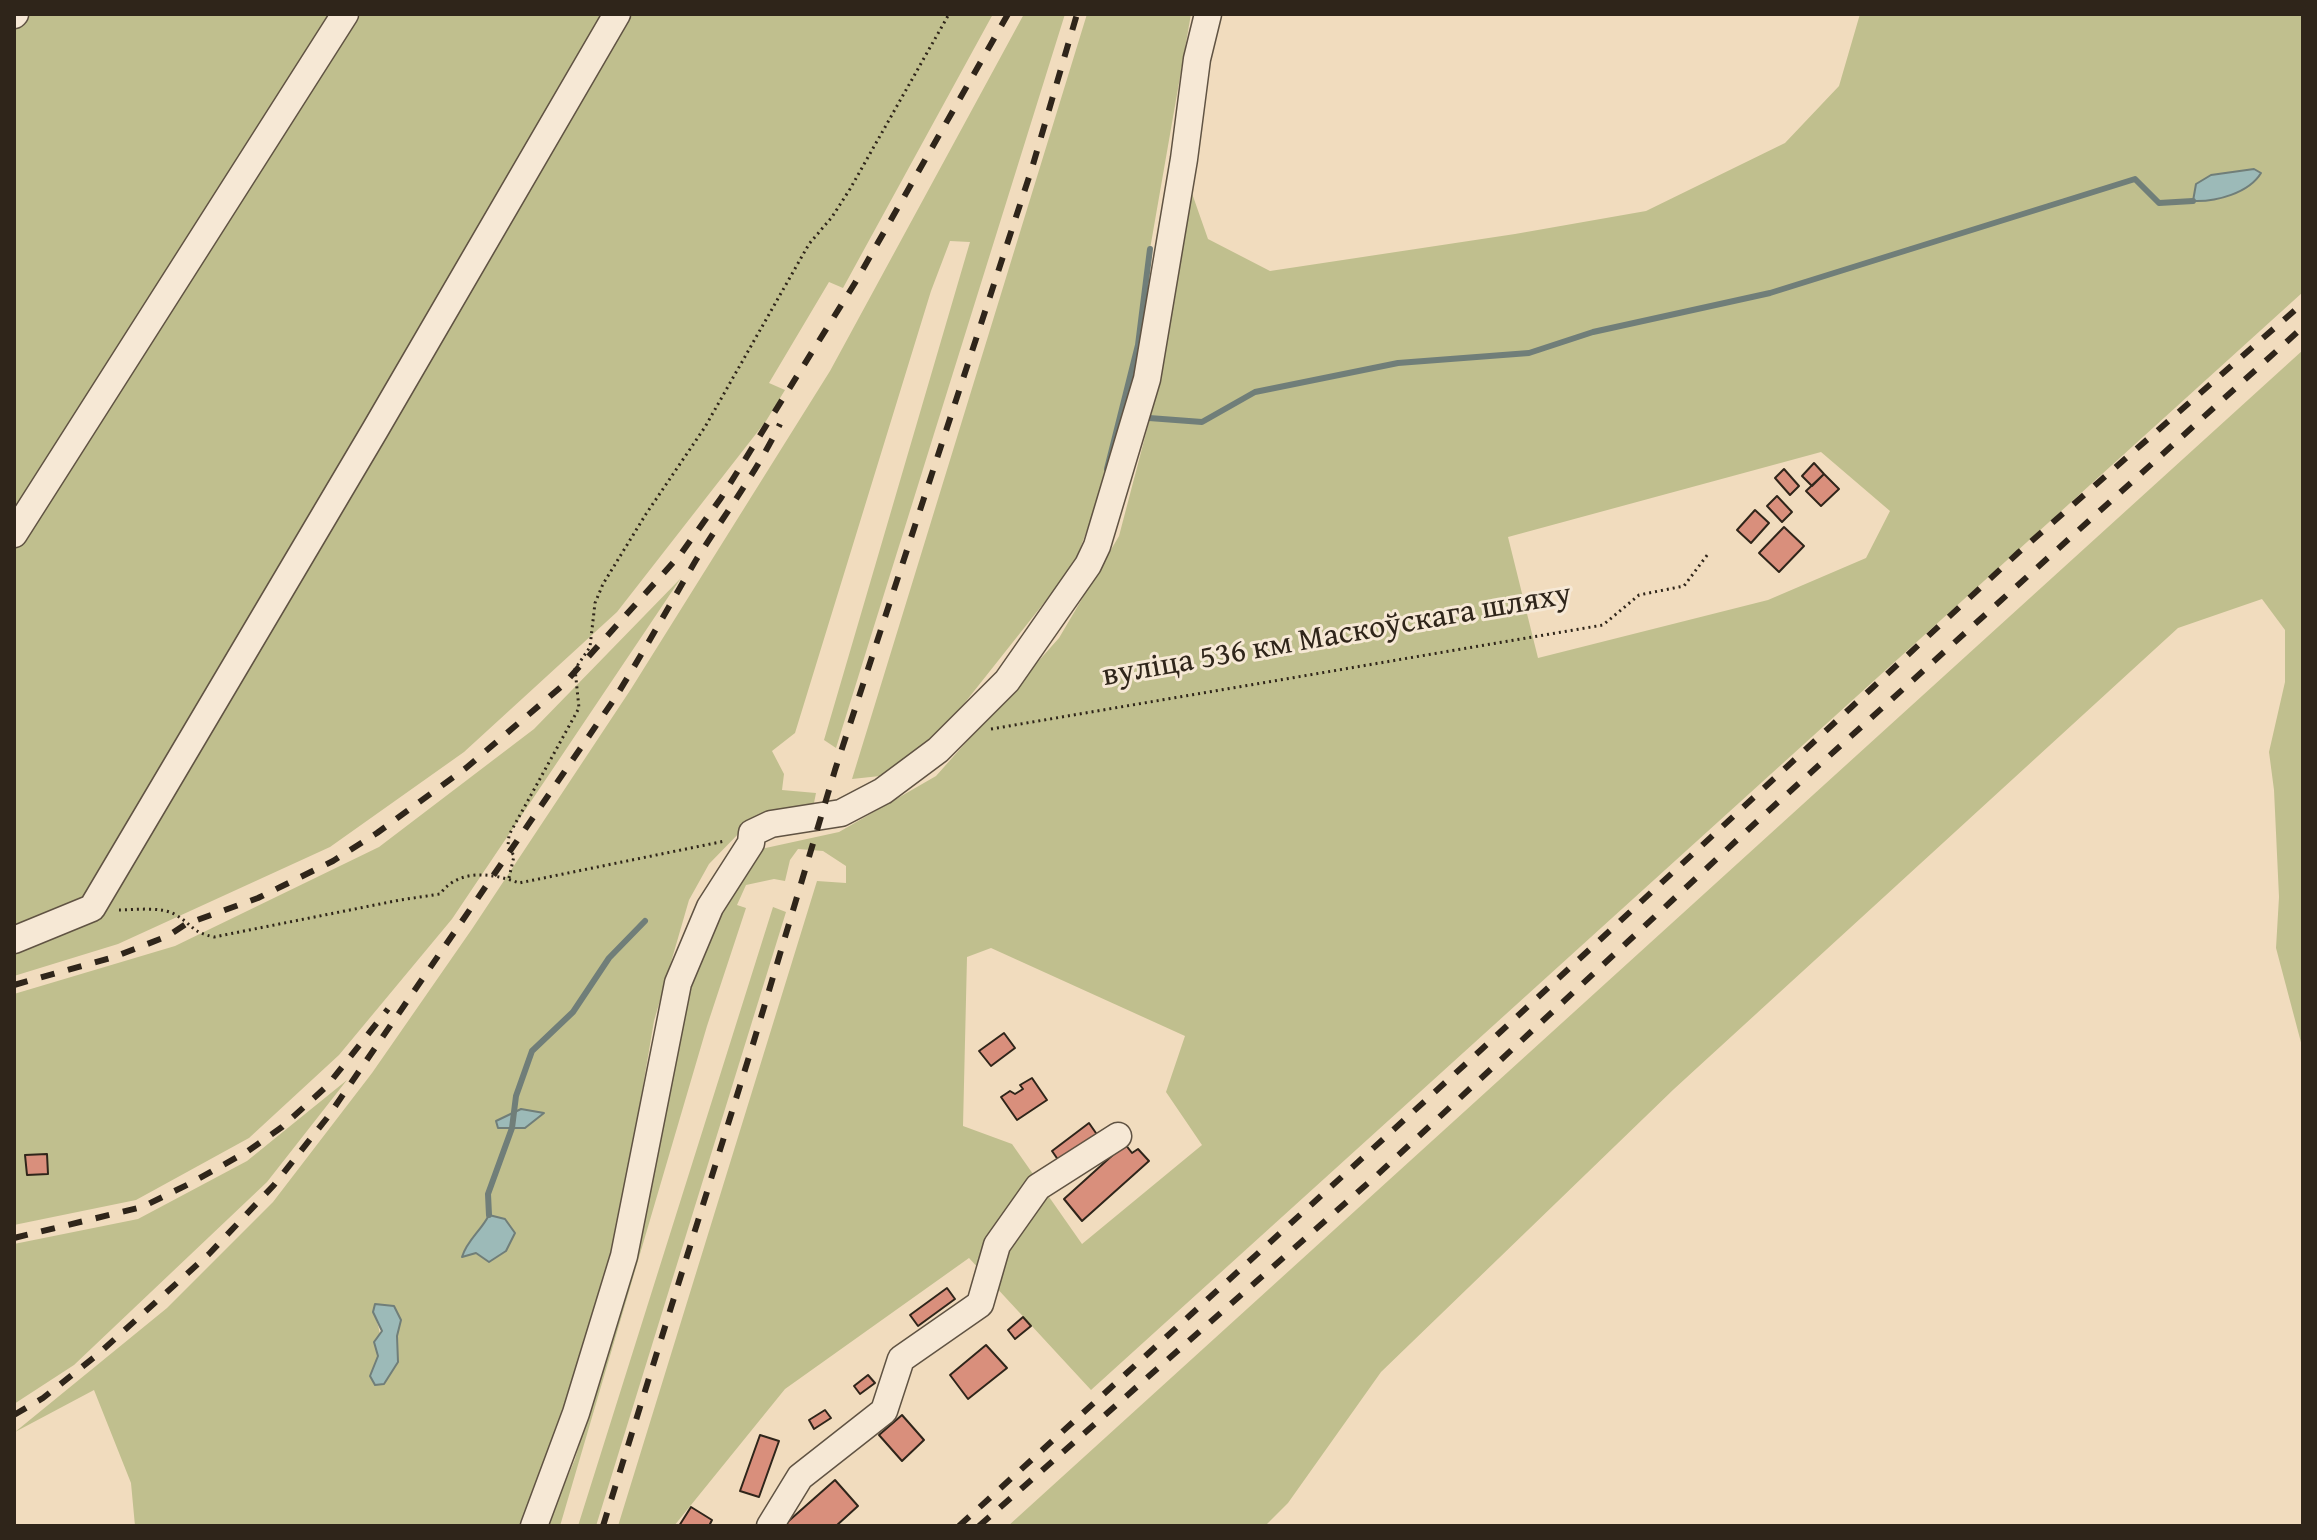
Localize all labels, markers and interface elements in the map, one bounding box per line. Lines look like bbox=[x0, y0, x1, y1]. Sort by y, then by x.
street label: вуліца 536 км Маскоўскага шляху bbox=[1100, 576, 1574, 696]

